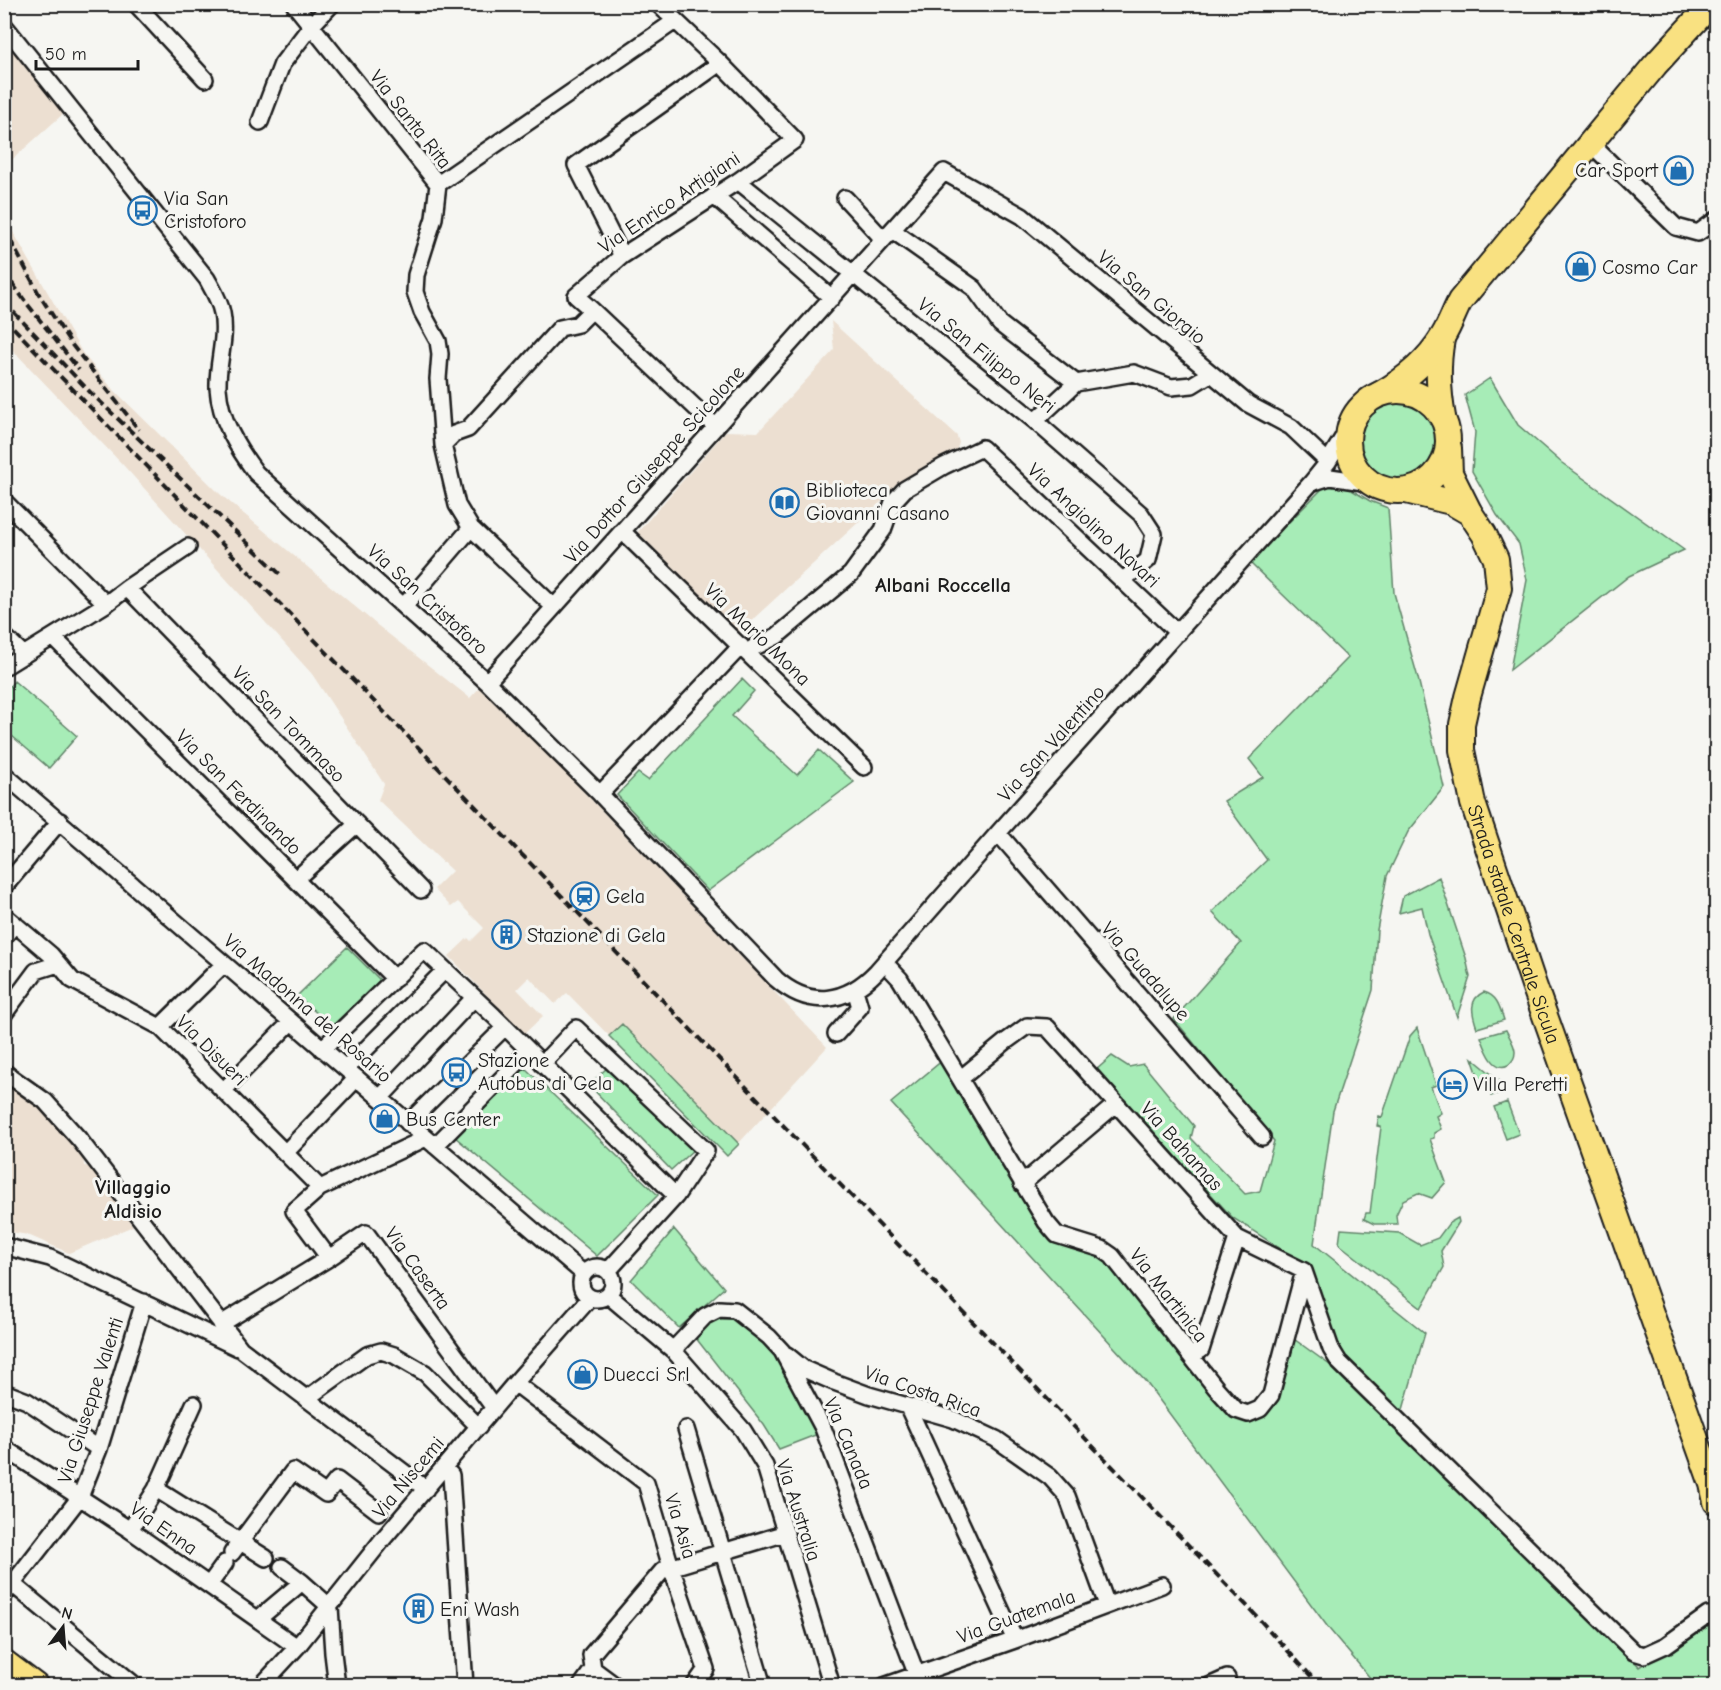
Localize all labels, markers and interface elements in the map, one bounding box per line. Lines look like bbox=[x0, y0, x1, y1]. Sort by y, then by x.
scale bar bbox=[36, 33, 138, 71]
text: 50 m bbox=[45, 44, 87, 65]
street label: Via Santa Rita bbox=[365, 65, 456, 173]
street label: Via Enrico Artigiani bbox=[594, 147, 744, 258]
shop icon: Car Sport bbox=[1663, 154, 1695, 186]
place label: Car Sport bbox=[1575, 159, 1659, 182]
place label: Via San Cristoforo bbox=[164, 187, 247, 233]
bus stop icon: Via San Cristoforo bbox=[127, 194, 159, 226]
street label: Via San Giorgio bbox=[1093, 246, 1210, 349]
shop icon: Cosmo Car bbox=[1565, 251, 1597, 283]
place label: Cosmo Car bbox=[1602, 256, 1697, 279]
street label: Via San Filippo Neri bbox=[913, 293, 1060, 418]
street label: Via Dottor Giuseppe Scicolone bbox=[559, 361, 749, 568]
street label: Via Angiolino Navari bbox=[1023, 458, 1164, 592]
place label: Biblioteca Giovanni Casano bbox=[806, 479, 950, 525]
library icon: Biblioteca Giovanni Casano bbox=[769, 486, 801, 518]
street label: Via San Cristoforo bbox=[363, 539, 493, 659]
district label: Albani Roccella bbox=[875, 573, 1011, 597]
street label: Via Mario Mona bbox=[700, 578, 815, 690]
street label: Via San Tommaso bbox=[227, 661, 350, 787]
street label: Via San Valentino bbox=[993, 680, 1110, 806]
street label: Via San Ferdinando bbox=[171, 725, 306, 860]
street label: Strada statale Centrale Sicula bbox=[1462, 802, 1565, 1047]
station icon: Gela bbox=[569, 880, 601, 912]
place label: Gela bbox=[606, 885, 645, 908]
street label: Via Guadalupe bbox=[1097, 917, 1195, 1025]
building icon: Stazione di Gela bbox=[490, 919, 522, 951]
place label: Stazione di Gela bbox=[527, 924, 666, 947]
street label: Via Madonna del Rosario bbox=[219, 929, 396, 1088]
street label: Via Disueri bbox=[172, 1010, 252, 1090]
place label: Stazione Autobus di Gela bbox=[478, 1049, 612, 1095]
bus stop icon: Stazione Autobus di Gela bbox=[441, 1056, 473, 1088]
hotel icon: Villa Peretti bbox=[1436, 1068, 1468, 1100]
place label: Villa Peretti bbox=[1473, 1073, 1568, 1096]
street label: Via Bahamas bbox=[1136, 1097, 1227, 1195]
shop icon: Bus Center bbox=[369, 1103, 401, 1135]
place label: Bus Center bbox=[406, 1108, 500, 1131]
district label: Villaggio Aldisio bbox=[95, 1175, 171, 1223]
street label: Via Caserta bbox=[380, 1222, 455, 1314]
street label: Via Martinica bbox=[1125, 1244, 1212, 1347]
street label: Via Giuseppe Valenti bbox=[53, 1314, 128, 1486]
shop icon: Duecci Srl bbox=[566, 1358, 598, 1390]
street label: Via Costa Rica bbox=[861, 1361, 984, 1422]
place label: Duecci Srl bbox=[603, 1363, 690, 1386]
street label: Via Canada bbox=[819, 1394, 878, 1492]
street label: Via Niscemi bbox=[368, 1432, 449, 1523]
street label: Via Australia bbox=[771, 1457, 826, 1564]
street label: Via Asia bbox=[660, 1491, 701, 1562]
street label: Via Enna bbox=[126, 1497, 202, 1560]
street label: Via Guatemala bbox=[954, 1584, 1078, 1648]
building icon: Eni Wash bbox=[403, 1593, 435, 1625]
north arrow bbox=[33, 1597, 93, 1657]
place label: Eni Wash bbox=[440, 1598, 520, 1621]
text: N bbox=[59, 1603, 74, 1624]

